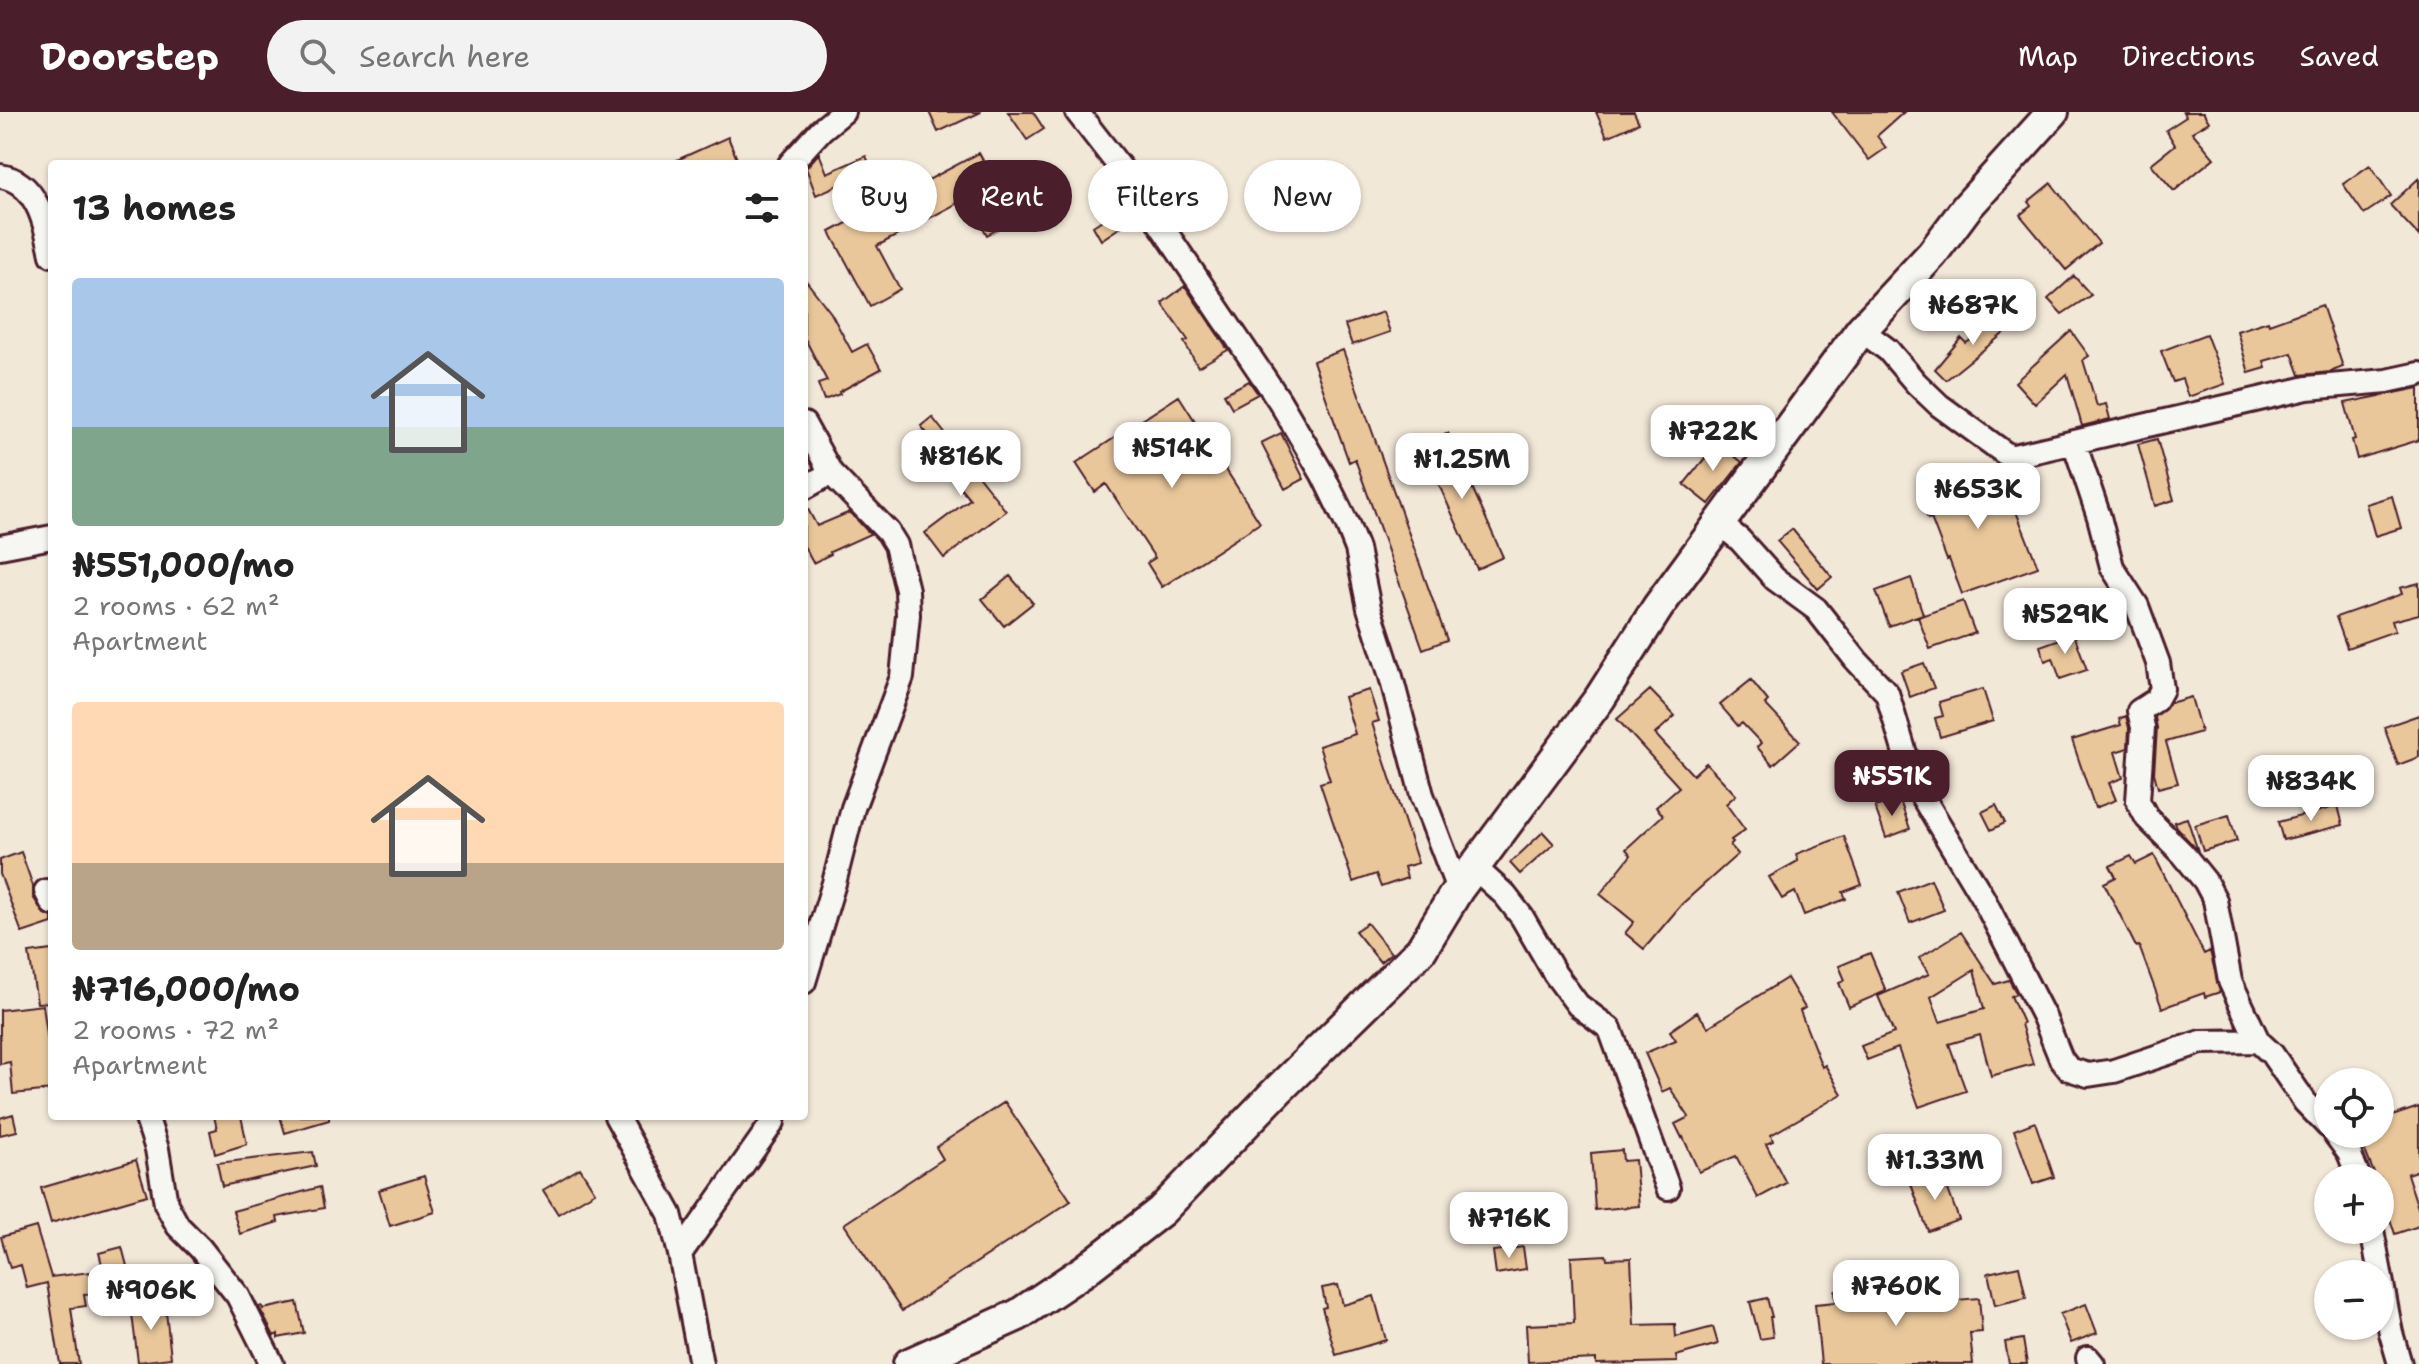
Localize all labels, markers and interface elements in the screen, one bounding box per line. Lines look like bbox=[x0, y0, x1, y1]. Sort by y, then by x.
search box bbox=[267, 20, 827, 92]
text: Doorstep bbox=[40, 31, 219, 82]
icon: search bbox=[295, 34, 339, 78]
text: Search here bbox=[359, 36, 530, 77]
text: Map bbox=[2018, 37, 2078, 75]
text: Directions bbox=[2122, 37, 2256, 75]
text: Saved bbox=[2300, 37, 2379, 75]
chip: Buy bbox=[832, 160, 937, 232]
chip: Rent bbox=[953, 160, 1072, 232]
chip: Filters bbox=[1088, 160, 1228, 232]
chip: New bbox=[1244, 160, 1361, 232]
text: 13 homes bbox=[72, 185, 236, 231]
icon: filters bbox=[740, 186, 784, 230]
pin: ₦687K bbox=[1917, 279, 2029, 347]
text: ₦687K bbox=[1928, 287, 2018, 322]
icon: home bbox=[356, 330, 500, 474]
pin: ₦722K bbox=[1657, 405, 1769, 473]
text: ₦722K bbox=[1669, 413, 1757, 448]
pin: ₦514K bbox=[1116, 422, 1228, 490]
pin: ₦816K bbox=[905, 430, 1017, 498]
text: ₦514K bbox=[1132, 430, 1212, 465]
pin: ₦1.25M bbox=[1397, 433, 1527, 501]
text: ₦816K bbox=[919, 438, 1003, 473]
text: ₦1.25M bbox=[1413, 441, 1511, 476]
pin: ₦653K bbox=[1922, 463, 2034, 531]
text: ₦653K bbox=[1934, 471, 2022, 506]
text: ₦551,000/mo bbox=[72, 542, 295, 588]
text: 2 rooms · 62 m² bbox=[72, 588, 280, 623]
pin: ₦529K bbox=[2009, 588, 2121, 656]
text: ₦529K bbox=[2022, 596, 2108, 631]
text: Apartment bbox=[72, 623, 208, 658]
pin: ₦551K bbox=[1836, 750, 1948, 818]
icon: home bbox=[356, 754, 500, 898]
pin: ₦834K bbox=[2255, 755, 2367, 823]
text: ₦551K bbox=[1852, 758, 1932, 793]
text: ₦834K bbox=[2266, 763, 2356, 798]
text: ₦716,000/mo bbox=[72, 966, 300, 1012]
text: 2 rooms · 72 m² bbox=[72, 1012, 279, 1047]
text: Apartment bbox=[72, 1047, 208, 1082]
map controls bbox=[2314, 1068, 2394, 1340]
button: locate bbox=[2314, 1068, 2394, 1148]
pin: ₦1.33M bbox=[1870, 1134, 2000, 1202]
text: ₦1.33M bbox=[1886, 1142, 1984, 1177]
button: + bbox=[2314, 1164, 2394, 1244]
pin: ₦716K bbox=[1453, 1192, 1565, 1260]
text: ₦716K bbox=[1468, 1200, 1550, 1235]
pin: ₦760K bbox=[1840, 1260, 1952, 1328]
button: − bbox=[2314, 1260, 2394, 1340]
pin: ₦906K bbox=[95, 1264, 207, 1332]
text: ₦760K bbox=[1851, 1268, 1941, 1303]
text: ₦906K bbox=[106, 1272, 196, 1307]

